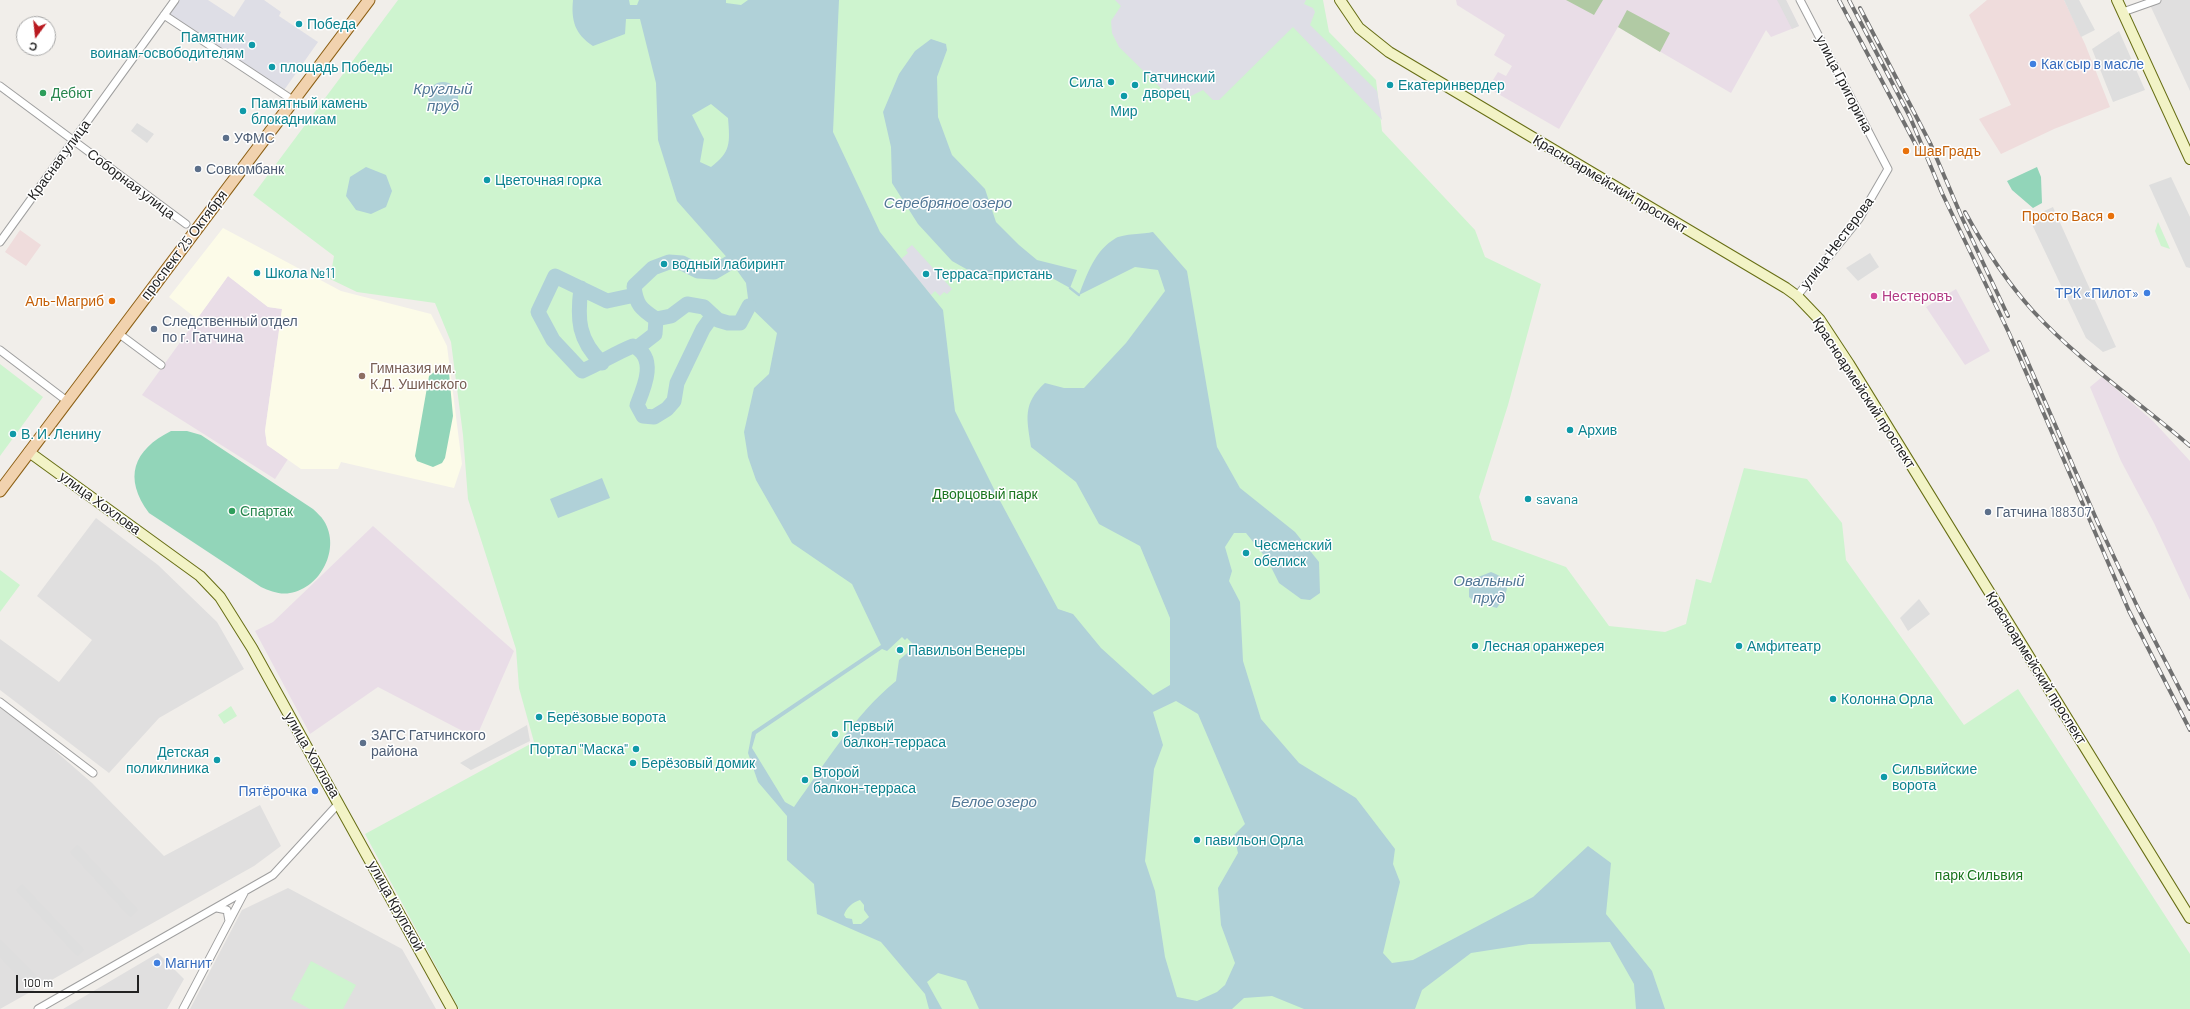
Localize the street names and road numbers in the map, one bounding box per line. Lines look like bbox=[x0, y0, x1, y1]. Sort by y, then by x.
street label: улица Григорина bbox=[1812, 32, 1876, 136]
street label: Красная улица bbox=[24, 117, 94, 203]
street label: Красноармейский проспект bbox=[1530, 131, 1690, 237]
street label: Соборная улица bbox=[84, 145, 178, 223]
street label: проспект 25 Октября bbox=[137, 187, 231, 303]
street label: улица Нестерова bbox=[1797, 194, 1877, 292]
street label: Красноармейский проспект bbox=[1809, 314, 1919, 472]
street label: улица Хохлова bbox=[56, 468, 144, 538]
street label: Красноармейский проспект bbox=[1982, 589, 2090, 747]
street label: улица Хохлова bbox=[281, 709, 343, 801]
street label: улица Крупской bbox=[364, 858, 428, 954]

